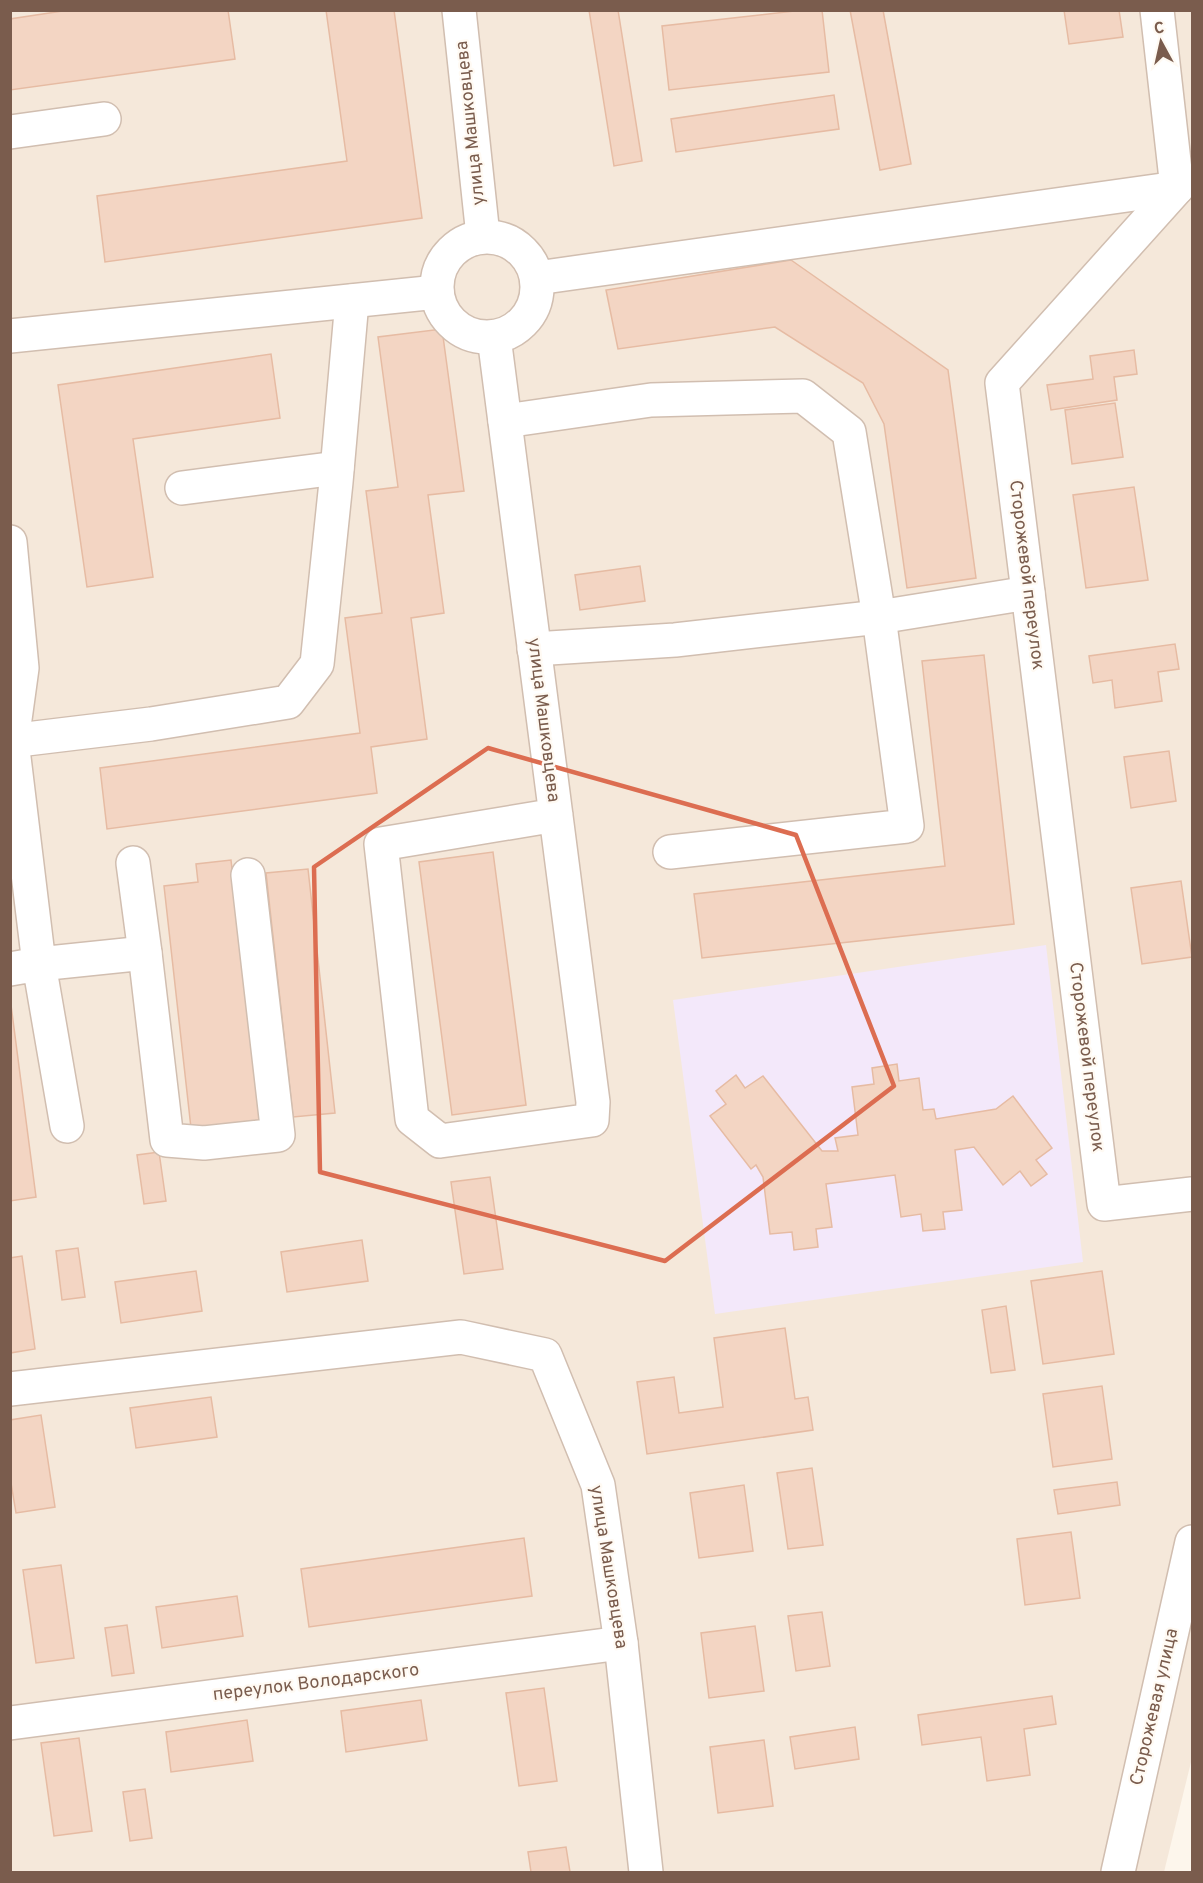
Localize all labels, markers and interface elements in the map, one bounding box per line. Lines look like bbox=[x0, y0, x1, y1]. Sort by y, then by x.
north arrow bbox=[1131, 12, 1191, 72]
text: С bbox=[1153, 19, 1166, 40]
street label: улица Машковцева bbox=[451, 40, 491, 206]
street label: Сторожевой переулок bbox=[1003, 479, 1049, 671]
street label: улица Машковцева bbox=[522, 637, 564, 803]
street label: Сторожевой переулок bbox=[1063, 961, 1109, 1153]
street label: улица Машковцева bbox=[584, 1484, 632, 1650]
street label: Сторожевая улица bbox=[1126, 1626, 1184, 1788]
street label: переулок Володарского bbox=[212, 1659, 420, 1707]

